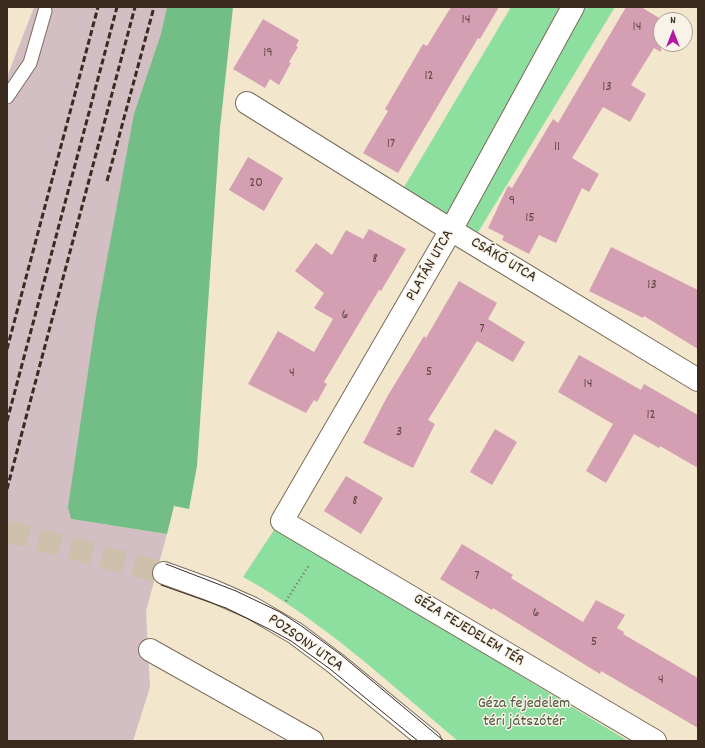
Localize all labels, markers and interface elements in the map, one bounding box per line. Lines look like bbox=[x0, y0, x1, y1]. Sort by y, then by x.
north arrow bbox=[653, 12, 693, 52]
house number: 14 bbox=[462, 13, 470, 29]
text: N bbox=[670, 13, 676, 29]
house number: 14 bbox=[633, 20, 641, 36]
house number: 19 bbox=[263, 46, 273, 62]
house number: 12 bbox=[424, 69, 434, 85]
house number: 13 bbox=[602, 80, 612, 96]
house number: 17 bbox=[387, 137, 395, 153]
house number: 11 bbox=[554, 140, 560, 156]
house number: 20 bbox=[249, 176, 263, 192]
house number: 9 bbox=[509, 194, 515, 210]
house number: 15 bbox=[525, 211, 535, 227]
street label: PLATÁN UTCA bbox=[403, 227, 459, 305]
street label: CSÁKÓ UTCA bbox=[466, 234, 540, 288]
house number: 8 bbox=[372, 252, 378, 268]
house number: 13 bbox=[647, 278, 657, 294]
house number: 6 bbox=[342, 308, 348, 324]
house number: 7 bbox=[479, 322, 485, 338]
house number: 5 bbox=[426, 365, 432, 381]
house number: 4 bbox=[289, 366, 295, 382]
house number: 14 bbox=[584, 377, 592, 393]
house number: 12 bbox=[646, 408, 656, 424]
house number: 3 bbox=[396, 425, 402, 441]
house number: 8 bbox=[352, 494, 358, 510]
house number: 7 bbox=[474, 569, 480, 585]
street label: GÉZA FEJEDELEM TÉR bbox=[409, 590, 527, 672]
house number: 6 bbox=[533, 606, 539, 622]
street label: POZSONY UTCA bbox=[263, 611, 347, 677]
house number: 5 bbox=[591, 635, 597, 651]
house number: 4 bbox=[658, 673, 664, 689]
park label: Géza fejedelem téri játszótér bbox=[478, 695, 570, 733]

